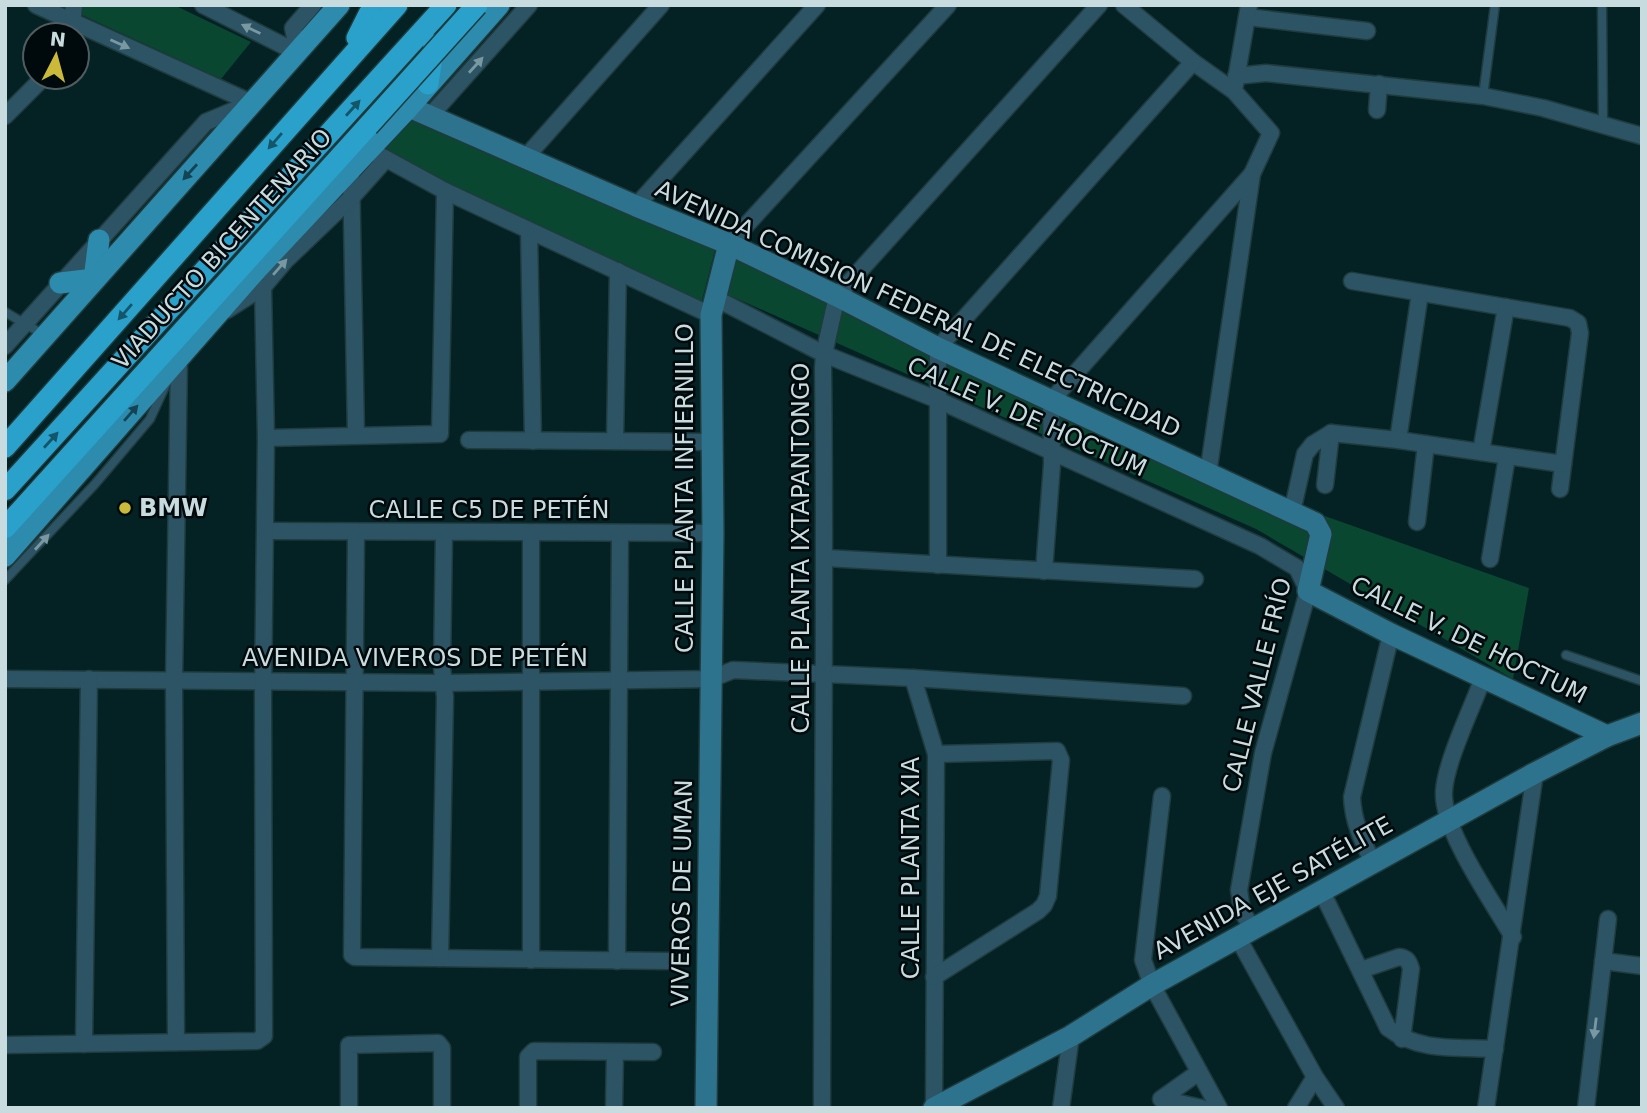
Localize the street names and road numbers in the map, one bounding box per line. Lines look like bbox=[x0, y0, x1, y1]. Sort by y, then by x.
street label: VIADUCTO BICENTENARIO bbox=[106, 123, 338, 375]
street label: AVENIDA COMISION FEDERAL DE ELECTRICIDAD bbox=[651, 174, 1185, 444]
street label: CALLE PLANTA INFIERNILLO bbox=[671, 323, 699, 653]
street label: CALLE V. DE HOCTUM bbox=[903, 351, 1151, 483]
street label: CALLE PLANTA IXTAPANTONGO bbox=[787, 363, 815, 733]
street label: CALLE C5 DE PETÉN bbox=[368, 495, 610, 524]
street label: CALLE V. DE HOCTUM bbox=[1346, 571, 1592, 709]
street label: CALLE VALLE FRÍO bbox=[1216, 575, 1297, 795]
street label: AVENIDA VIVEROS DE PETÉN bbox=[242, 643, 588, 672]
street label: CALLE PLANTA XIA bbox=[897, 756, 925, 979]
street label: VIVEROS DE UMAN bbox=[666, 779, 698, 1007]
street label: AVENIDA EJE SATÉLITE bbox=[1148, 810, 1397, 965]

